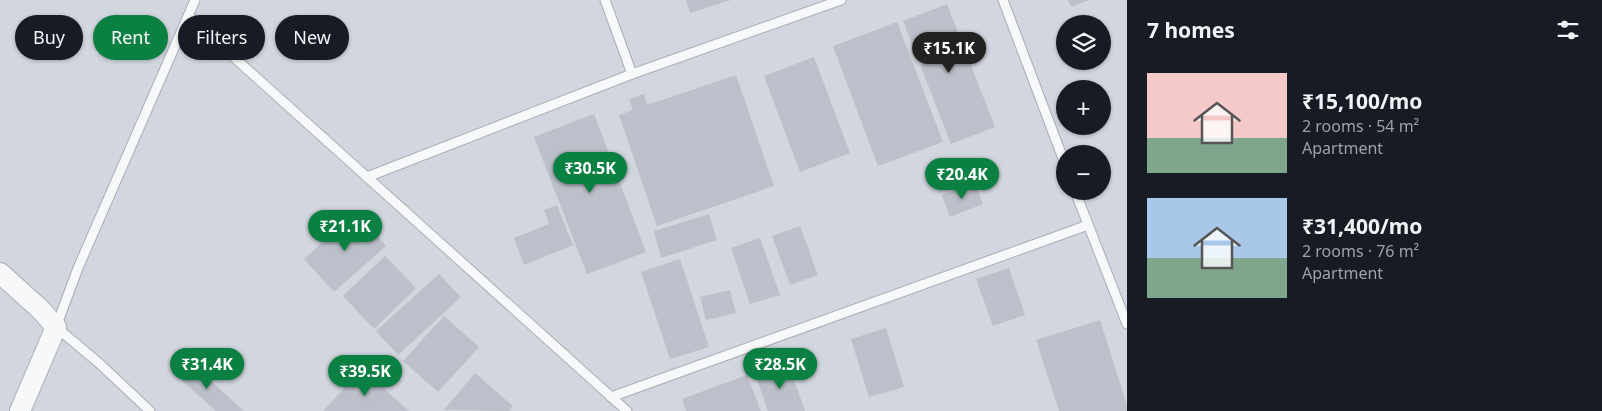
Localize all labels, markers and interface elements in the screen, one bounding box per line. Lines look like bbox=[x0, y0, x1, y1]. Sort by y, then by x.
chip: Buy bbox=[15, 15, 83, 60]
chip: Rent bbox=[93, 15, 168, 60]
chip: Filters bbox=[178, 15, 265, 60]
chip: New bbox=[275, 15, 349, 60]
map controls bbox=[1056, 15, 1111, 200]
button: layers bbox=[1056, 15, 1111, 70]
text: 7 homes bbox=[1147, 16, 1235, 44]
icon: filters bbox=[1554, 16, 1582, 44]
pin: ₹15.1K bbox=[908, 32, 990, 74]
text: ₹15.1K bbox=[923, 37, 975, 59]
button: + bbox=[1056, 80, 1111, 135]
text: ₹15,100/mo bbox=[1302, 87, 1422, 115]
icon: home bbox=[1187, 93, 1247, 153]
text: 2 rooms · 54 m² bbox=[1302, 115, 1419, 137]
text: Apartment bbox=[1302, 137, 1383, 159]
button: − bbox=[1056, 145, 1111, 200]
pin: ₹30.5K bbox=[549, 152, 631, 194]
text: ₹30.5K bbox=[564, 157, 616, 179]
pin: ₹20.4K bbox=[921, 158, 1003, 200]
text: ₹20.4K bbox=[936, 163, 988, 185]
pin: ₹21.1K bbox=[304, 210, 386, 252]
text: ₹31,400/mo bbox=[1302, 212, 1422, 240]
text: ₹21.1K bbox=[319, 215, 371, 237]
icon: home bbox=[1187, 218, 1247, 278]
text: 2 rooms · 76 m² bbox=[1302, 240, 1419, 262]
text: Apartment bbox=[1302, 262, 1383, 284]
pin: ₹31.4K bbox=[166, 348, 248, 390]
pin: ₹28.5K bbox=[739, 348, 821, 390]
text: ₹31.4K bbox=[181, 353, 233, 375]
text: ₹28.5K bbox=[754, 353, 806, 375]
pin: ₹39.5K bbox=[324, 354, 406, 397]
text: ₹39.5K bbox=[339, 360, 391, 382]

